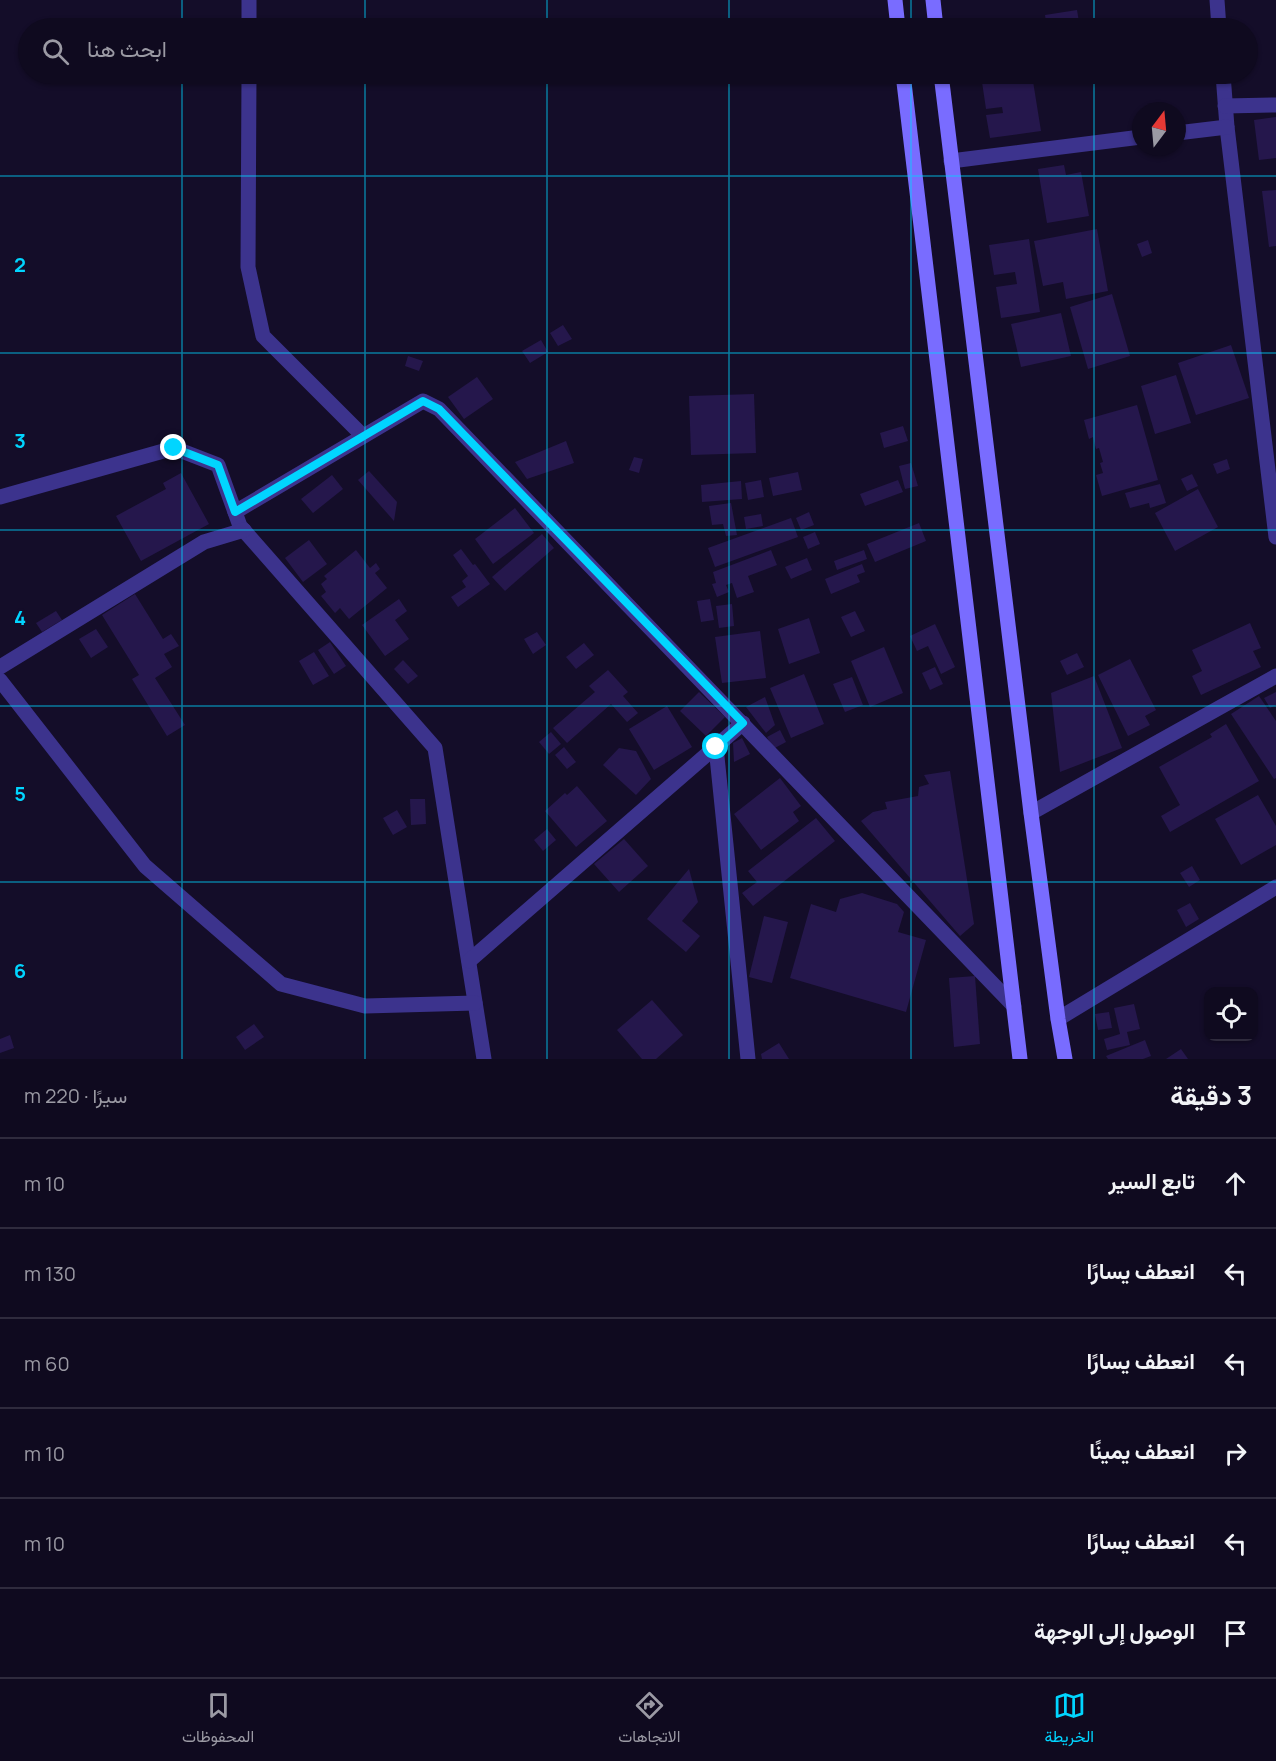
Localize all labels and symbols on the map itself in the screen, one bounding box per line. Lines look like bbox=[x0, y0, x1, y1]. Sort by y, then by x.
north arrow bbox=[1132, 102, 1186, 156]
text: 2 bbox=[14, 251, 26, 278]
text: 3 bbox=[14, 427, 26, 454]
route end bbox=[160, 434, 186, 460]
text: 4 bbox=[14, 604, 26, 631]
route start bbox=[702, 733, 728, 759]
text: 5 bbox=[14, 780, 26, 807]
text: 6 bbox=[14, 957, 26, 984]

